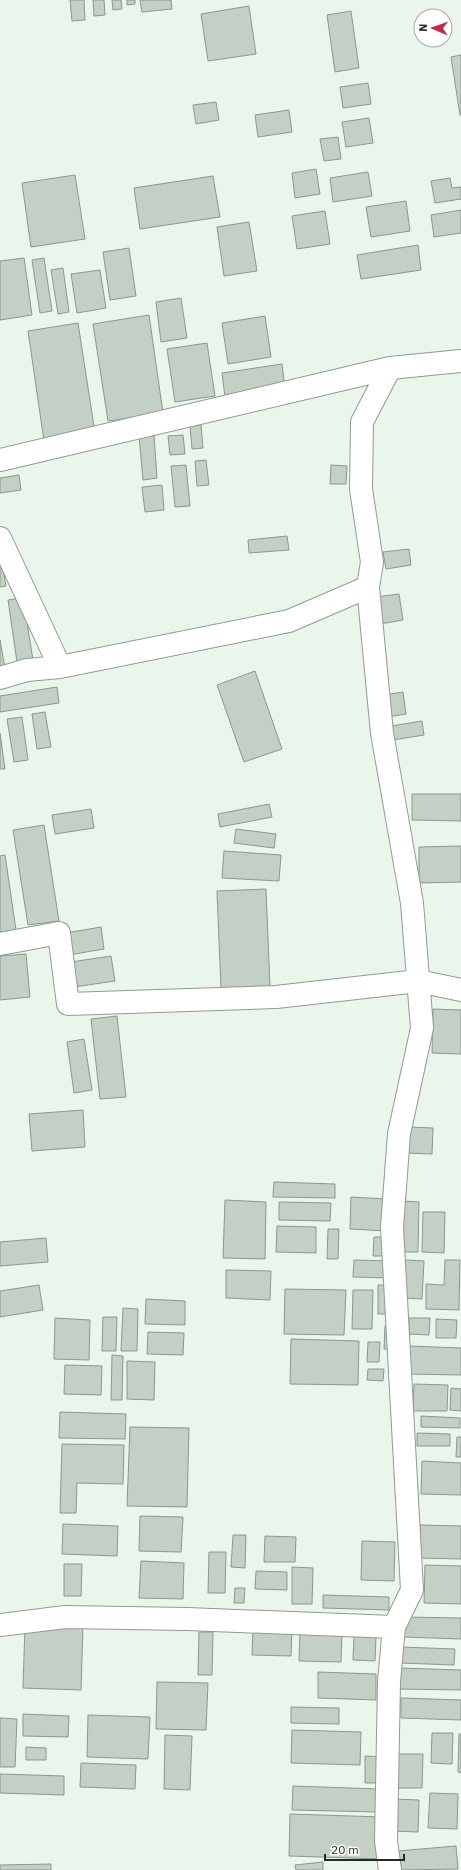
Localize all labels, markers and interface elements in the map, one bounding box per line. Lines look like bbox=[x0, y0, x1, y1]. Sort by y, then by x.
north arrow bbox=[413, 8, 453, 48]
text: N bbox=[416, 23, 430, 32]
scale bar bbox=[325, 1836, 404, 1862]
text: 20 m bbox=[331, 1842, 359, 1857]

